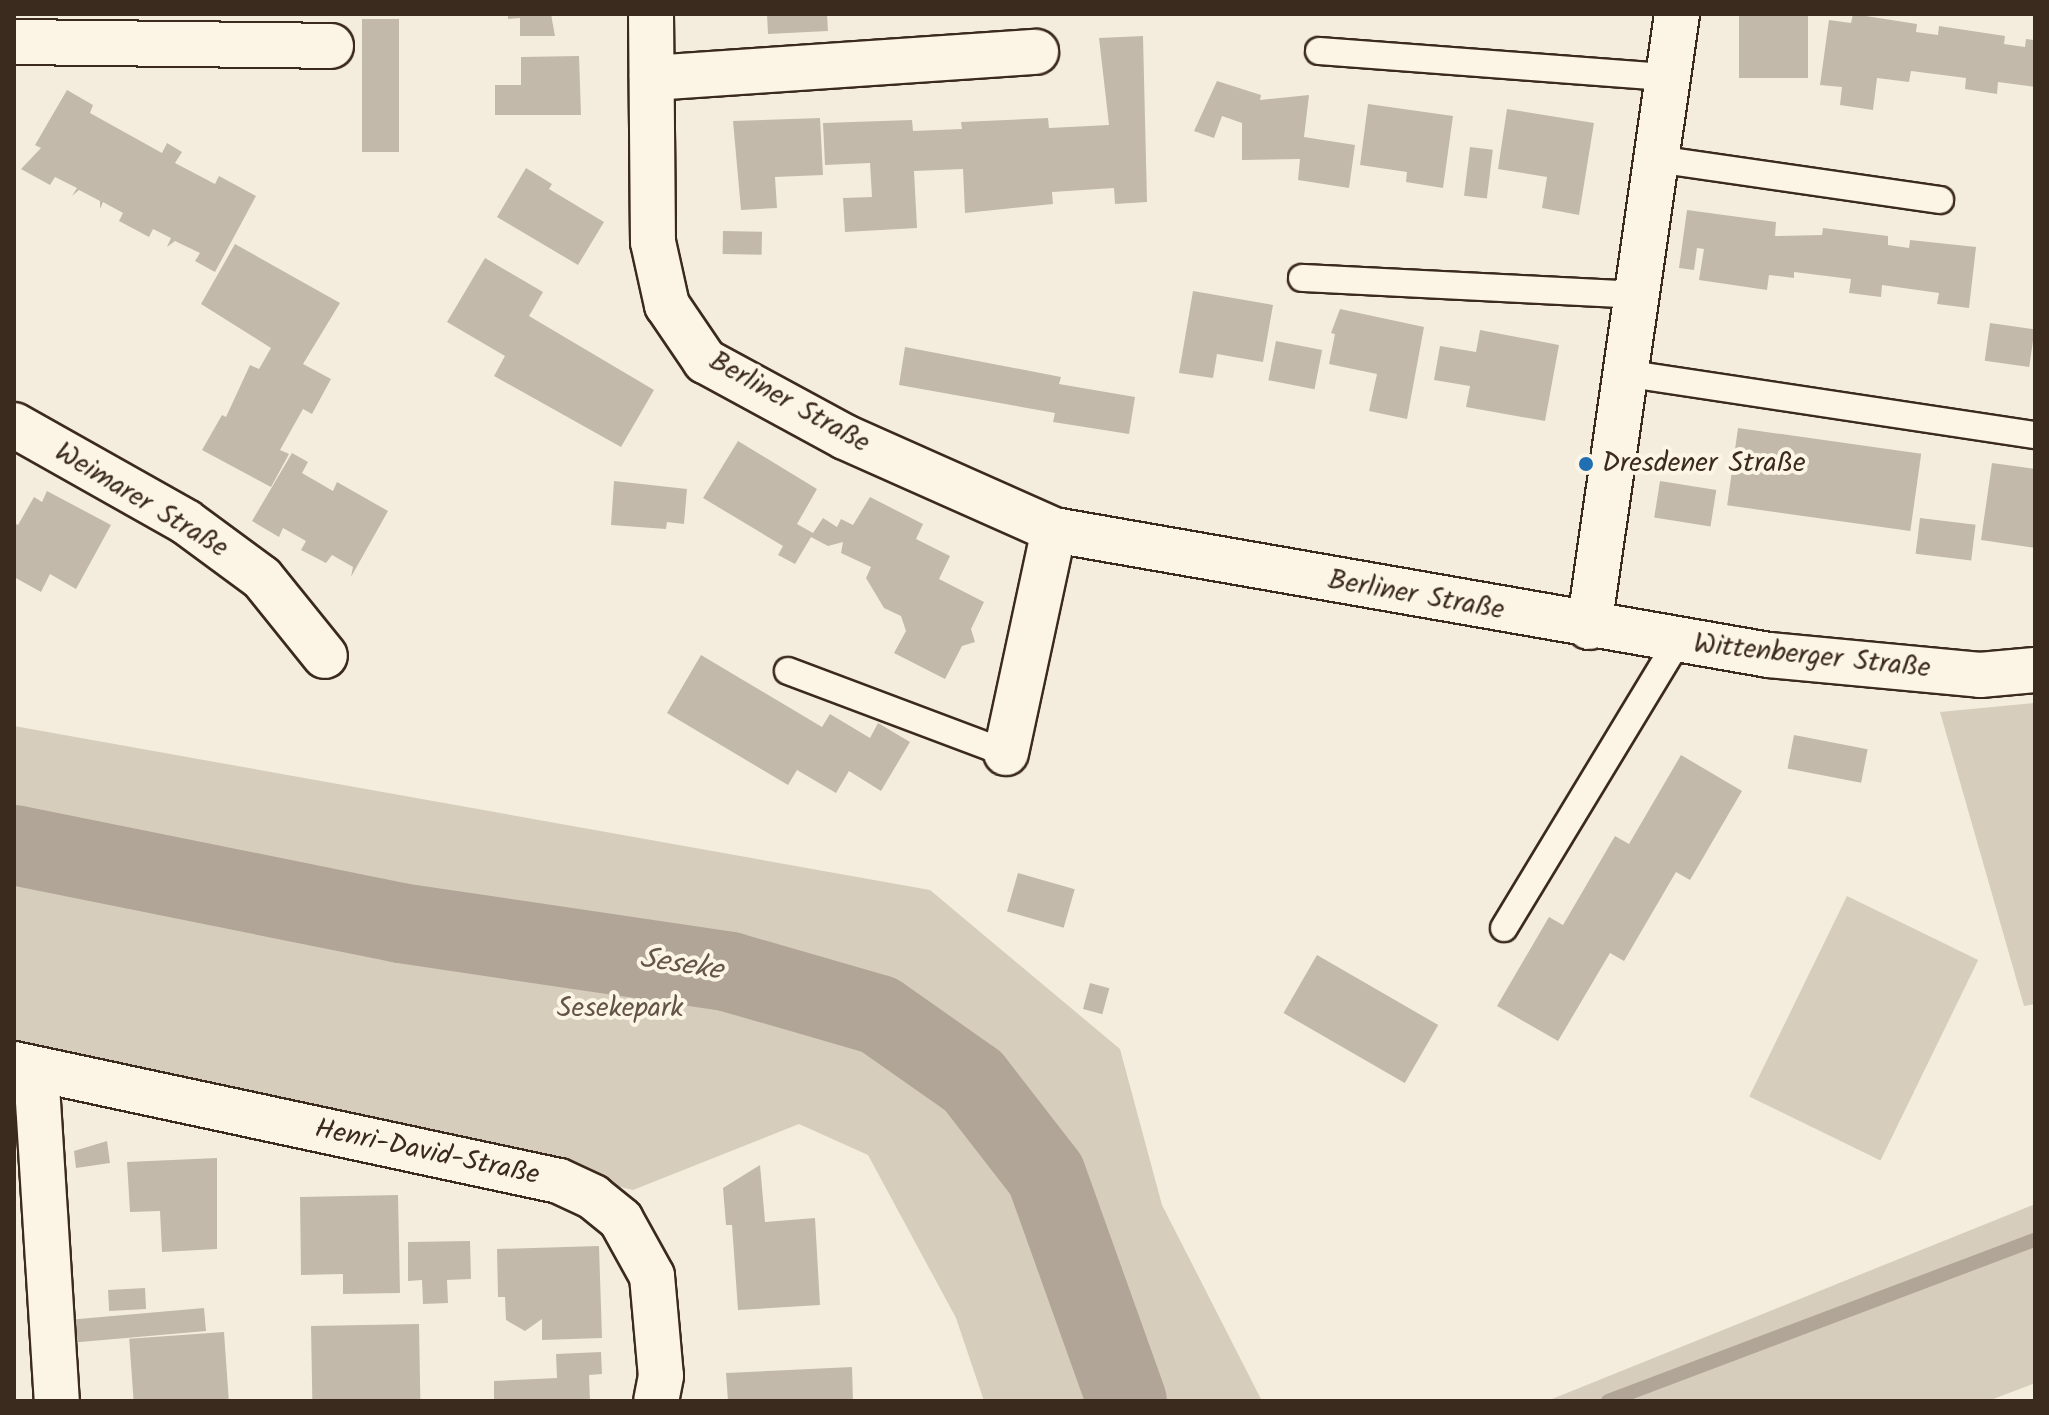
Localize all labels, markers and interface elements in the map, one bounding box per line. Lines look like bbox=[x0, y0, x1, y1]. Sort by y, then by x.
street label: Berliner Straße bbox=[703, 345, 875, 461]
street label: Weimarer Straße bbox=[48, 436, 234, 566]
place label: Dresdener Straße bbox=[1602, 447, 1806, 481]
marker: Dresdener Straße bbox=[1577, 455, 1595, 473]
street label: Berliner Straße bbox=[1325, 564, 1507, 628]
street label: Wittenberger Straße bbox=[1692, 628, 1932, 686]
water label: Seseke bbox=[637, 941, 725, 989]
park label: Sesekepark bbox=[557, 992, 683, 1026]
street label: Henri-David-Straße bbox=[312, 1113, 542, 1193]

